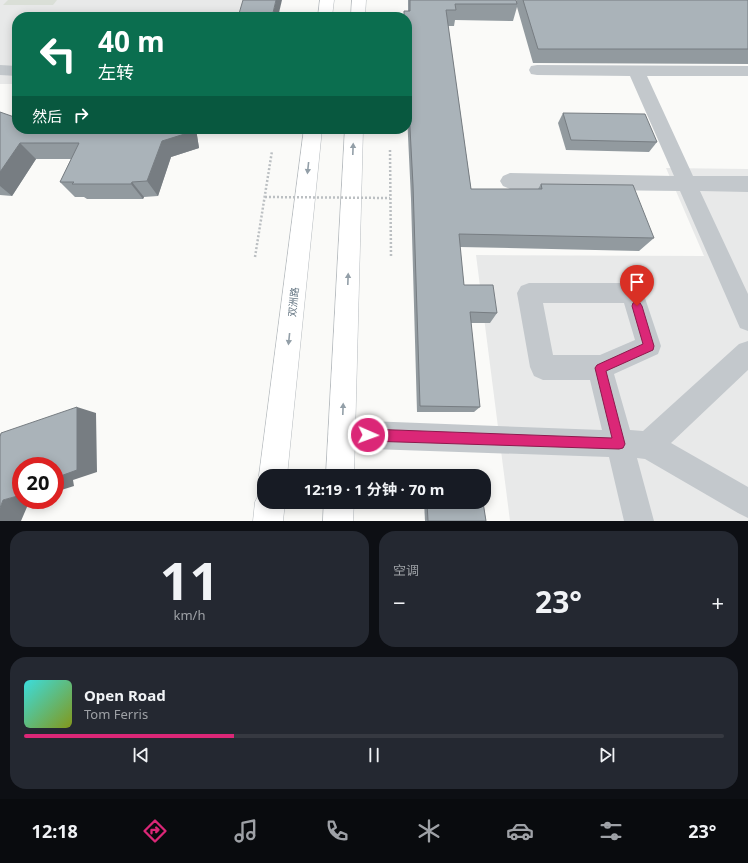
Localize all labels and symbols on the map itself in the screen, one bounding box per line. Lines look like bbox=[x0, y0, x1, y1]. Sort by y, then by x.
one-way arrow bbox=[350, 142, 356, 155]
one-way arrow bbox=[305, 162, 312, 174]
pin bbox=[620, 265, 654, 306]
one-way arrow bbox=[344, 273, 351, 285]
street label: 双洲路 bbox=[284, 286, 302, 318]
one-way arrow bbox=[286, 333, 292, 345]
one-way arrow bbox=[339, 403, 346, 415]
position arrow bbox=[347, 414, 389, 456]
speed limit sign: 20 bbox=[12, 457, 64, 509]

